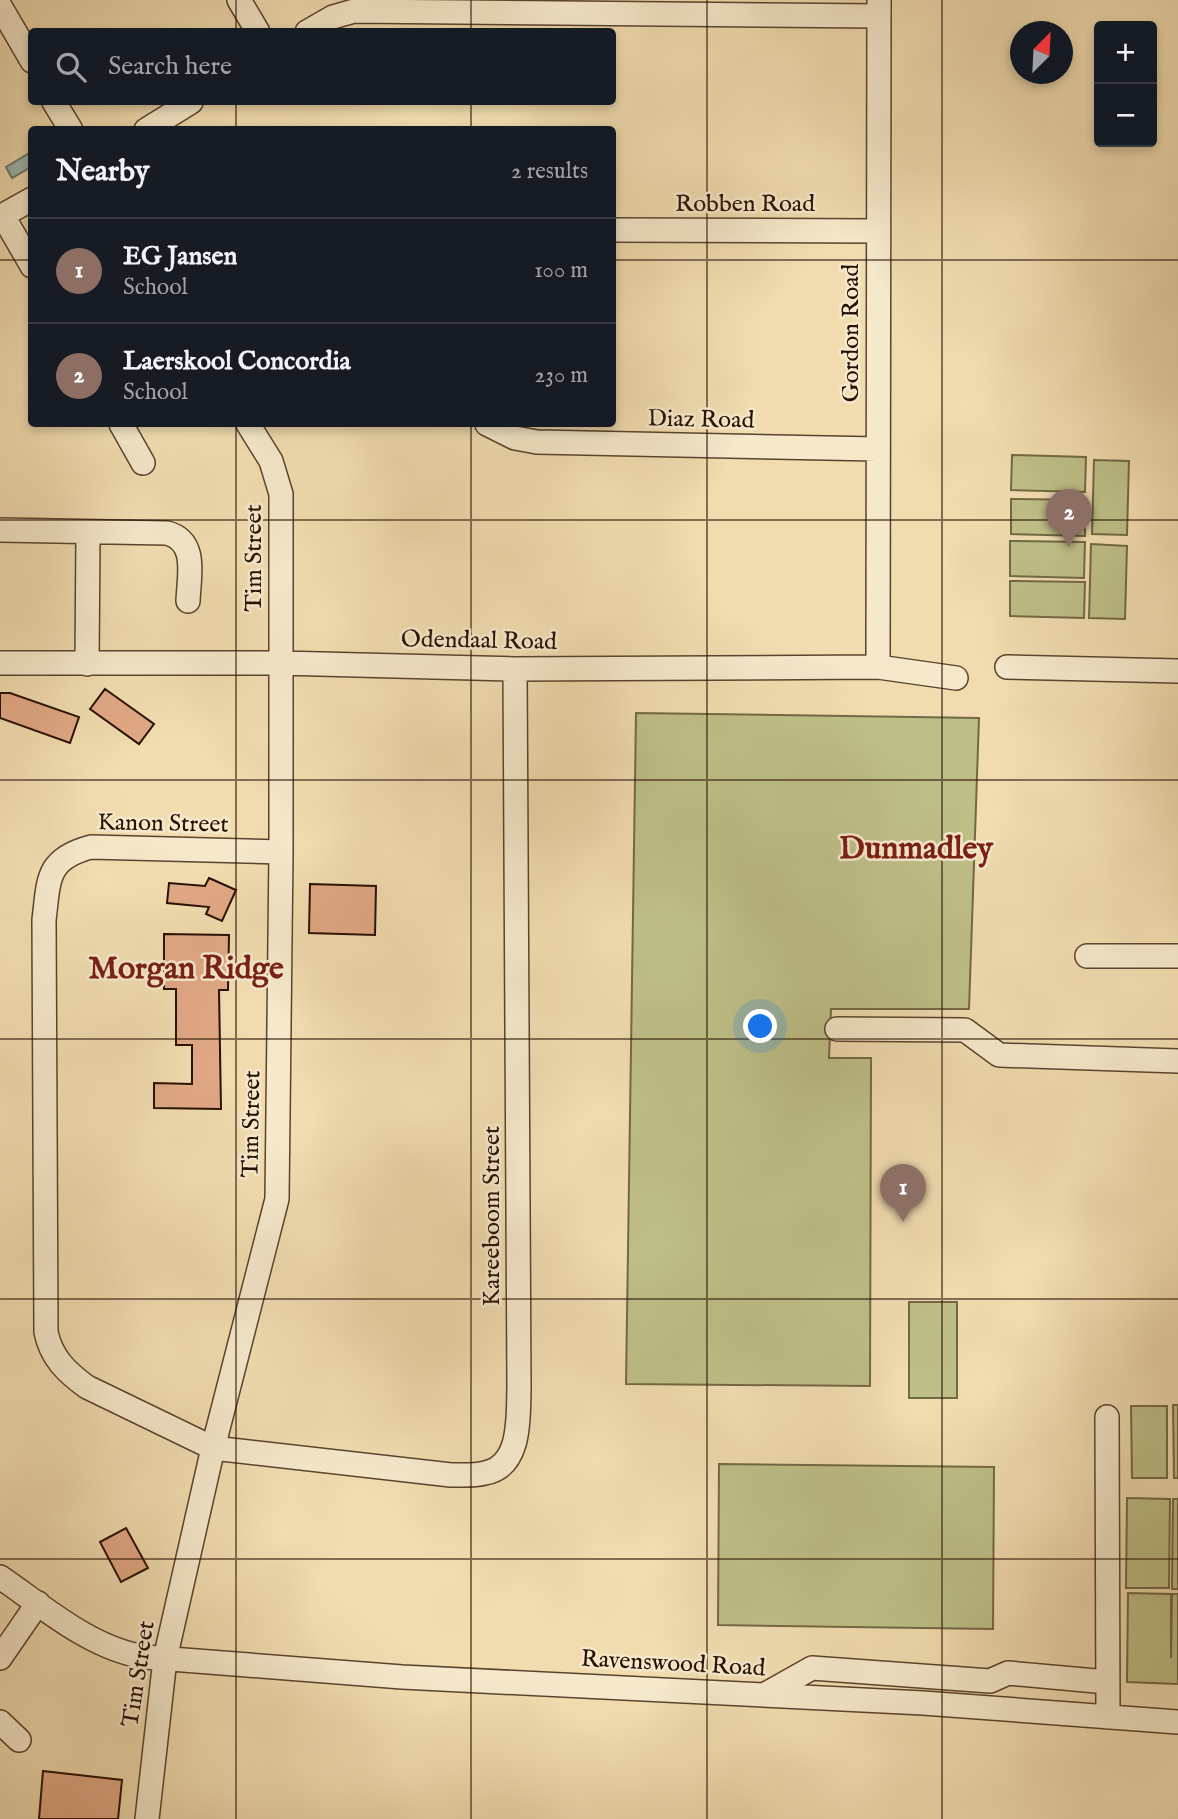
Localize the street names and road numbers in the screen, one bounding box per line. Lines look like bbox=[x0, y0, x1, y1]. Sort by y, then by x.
street label: Robben Road bbox=[675, 189, 815, 220]
street label: Gordon Road bbox=[836, 263, 867, 402]
street label: Diaz Road bbox=[647, 404, 755, 436]
street label: Tim Street bbox=[239, 504, 270, 612]
street label: Odendaal Road bbox=[401, 624, 557, 658]
street label: Kanon Street bbox=[97, 807, 229, 841]
street label: Tim Street bbox=[236, 1070, 268, 1178]
street label: Kareeboom Street bbox=[477, 1126, 508, 1306]
street label: Tim Street bbox=[115, 1619, 163, 1729]
street label: Ravenswood Road bbox=[580, 1644, 766, 1684]

